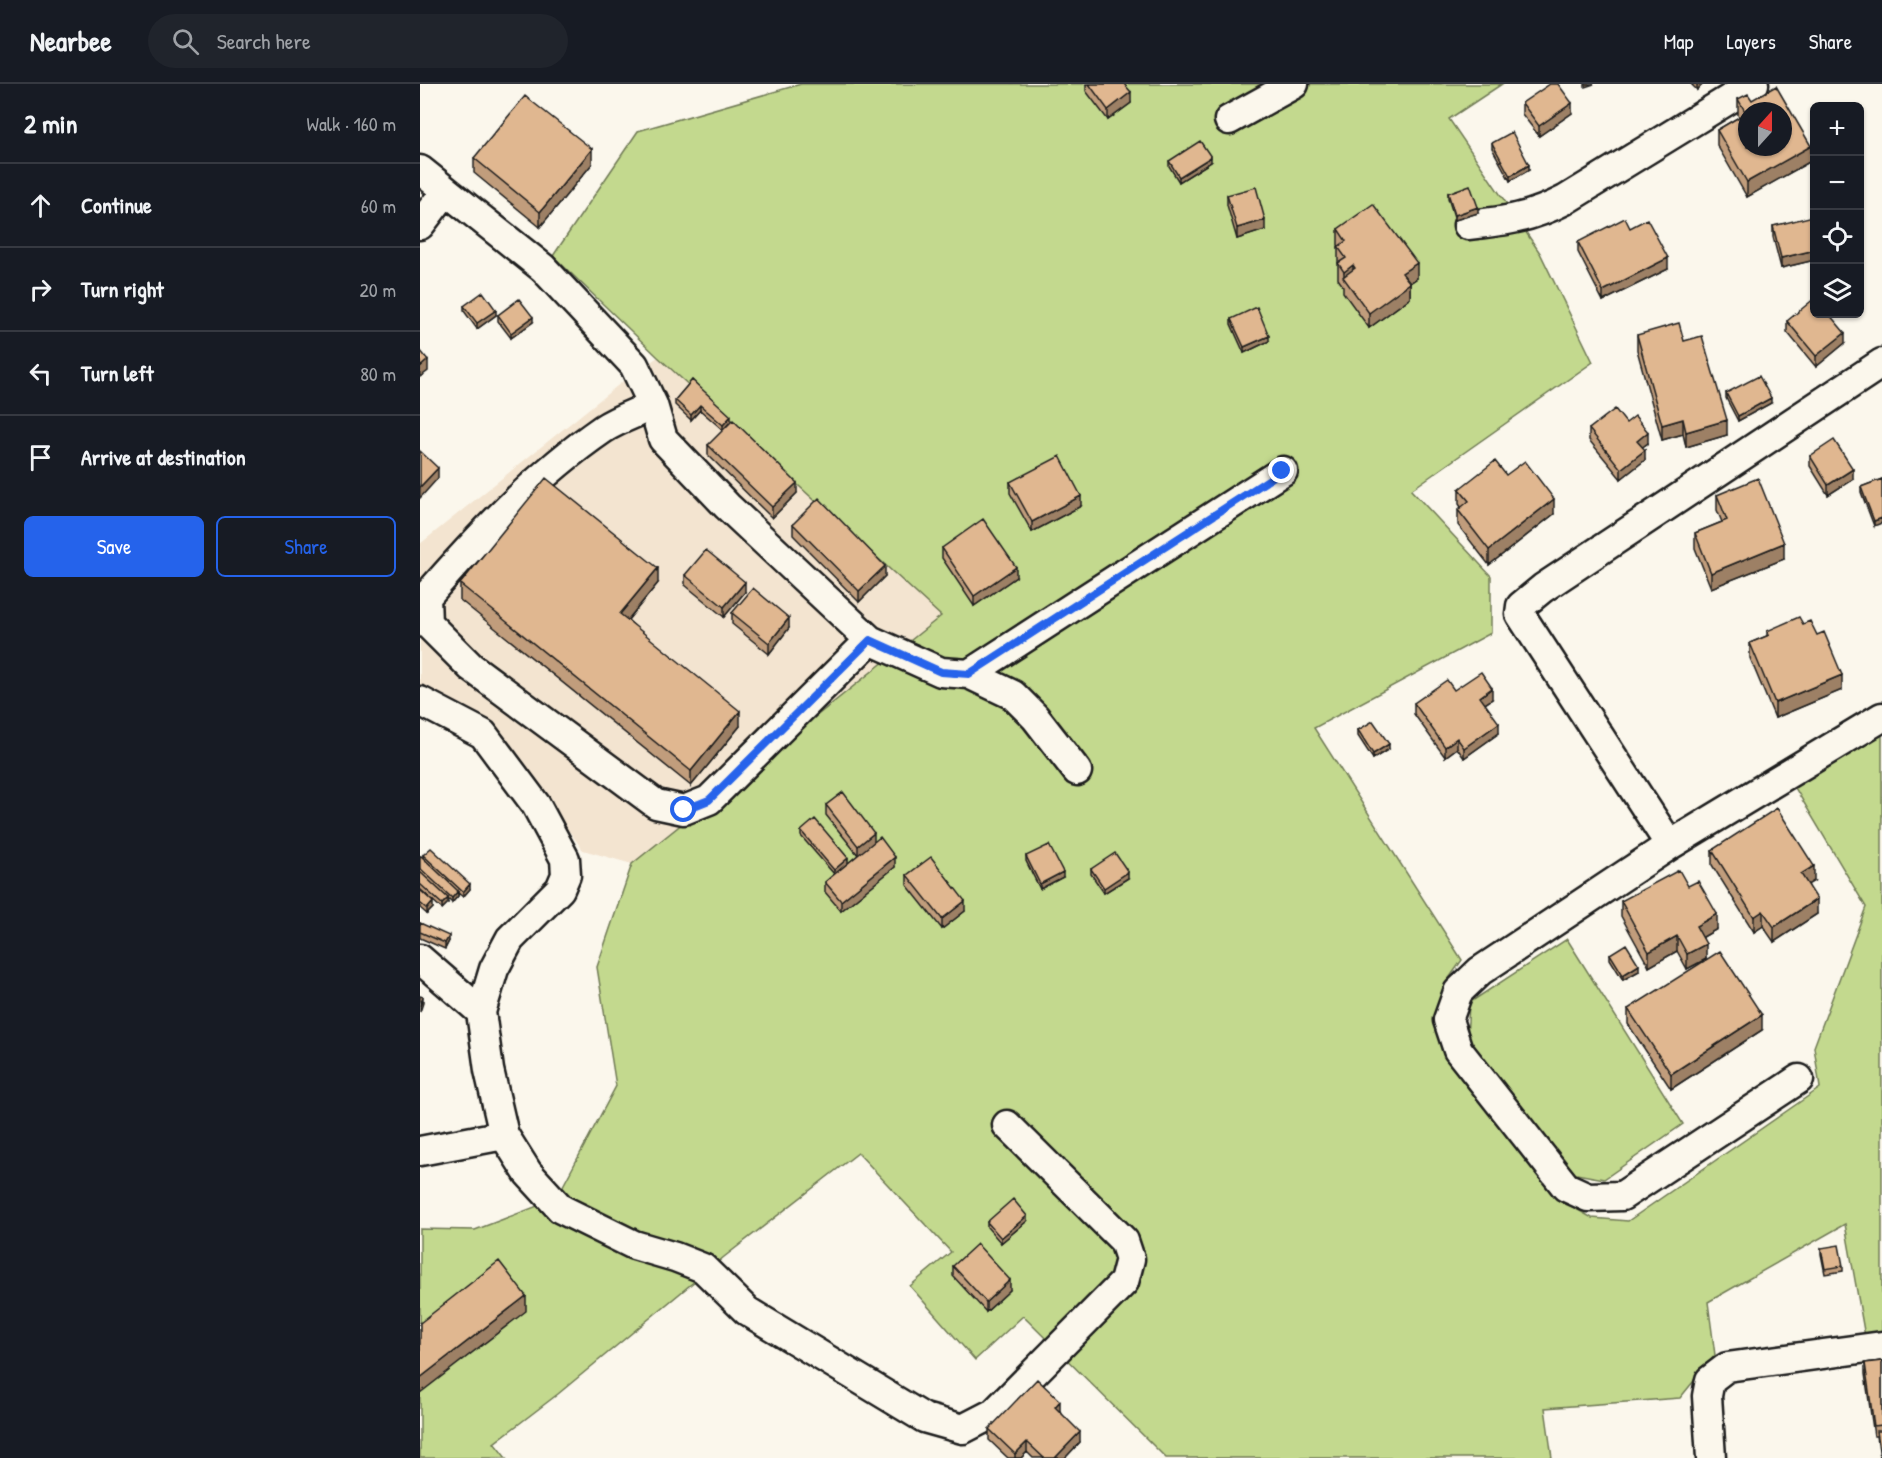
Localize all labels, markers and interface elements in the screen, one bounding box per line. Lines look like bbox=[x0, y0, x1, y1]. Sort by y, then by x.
search box bbox=[148, 14, 568, 68]
text: Nearbee bbox=[30, 22, 112, 60]
icon: search bbox=[169, 25, 202, 58]
text: Search here bbox=[217, 26, 311, 56]
text: Map bbox=[1664, 27, 1693, 56]
text: Layers bbox=[1726, 27, 1776, 56]
text: Share bbox=[1809, 27, 1852, 56]
north arrow bbox=[1738, 102, 1792, 156]
map controls bbox=[1810, 102, 1864, 318]
button: + bbox=[1810, 102, 1864, 156]
text: 2 min bbox=[24, 106, 77, 141]
text: Walk · 160 m bbox=[307, 110, 396, 137]
button: − bbox=[1810, 156, 1864, 210]
icon: ahead bbox=[24, 189, 57, 222]
text: Continue bbox=[81, 190, 152, 220]
text: 60 m bbox=[361, 192, 396, 219]
button: locate bbox=[1810, 210, 1864, 264]
button: layers bbox=[1810, 264, 1864, 318]
icon: right bbox=[24, 273, 57, 306]
text: Turn right bbox=[81, 274, 164, 304]
text: 20 m bbox=[359, 276, 396, 303]
icon: left bbox=[24, 357, 57, 390]
text: Turn left bbox=[81, 358, 154, 388]
text: 80 m bbox=[360, 360, 396, 387]
icon: arrive bbox=[24, 441, 57, 474]
text: Arrive at destination bbox=[81, 442, 246, 472]
route end bbox=[1268, 457, 1294, 483]
button: Save bbox=[24, 516, 204, 577]
button: Share bbox=[216, 516, 396, 577]
route start bbox=[670, 796, 696, 822]

